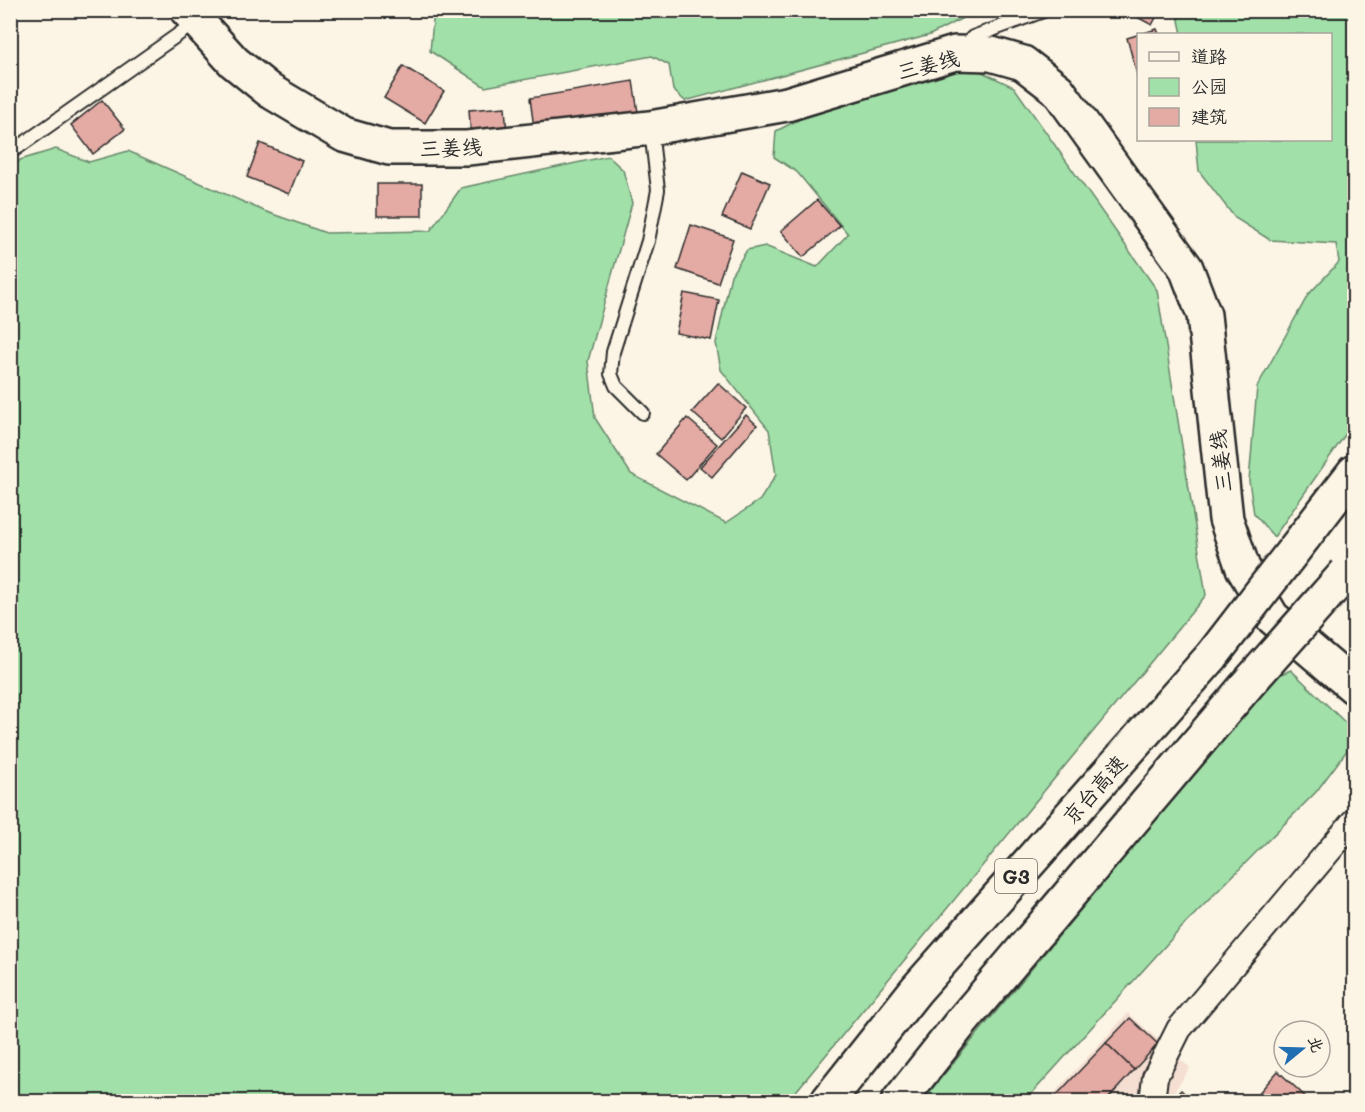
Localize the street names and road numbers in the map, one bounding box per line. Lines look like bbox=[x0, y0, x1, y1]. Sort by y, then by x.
street label: 三姜线 bbox=[894, 43, 962, 85]
street label: 三姜线 bbox=[419, 132, 483, 162]
street label: 三姜线 bbox=[1203, 428, 1237, 494]
street label: 京台高速 bbox=[1056, 749, 1132, 829]
road number: G3 bbox=[995, 859, 1037, 893]

